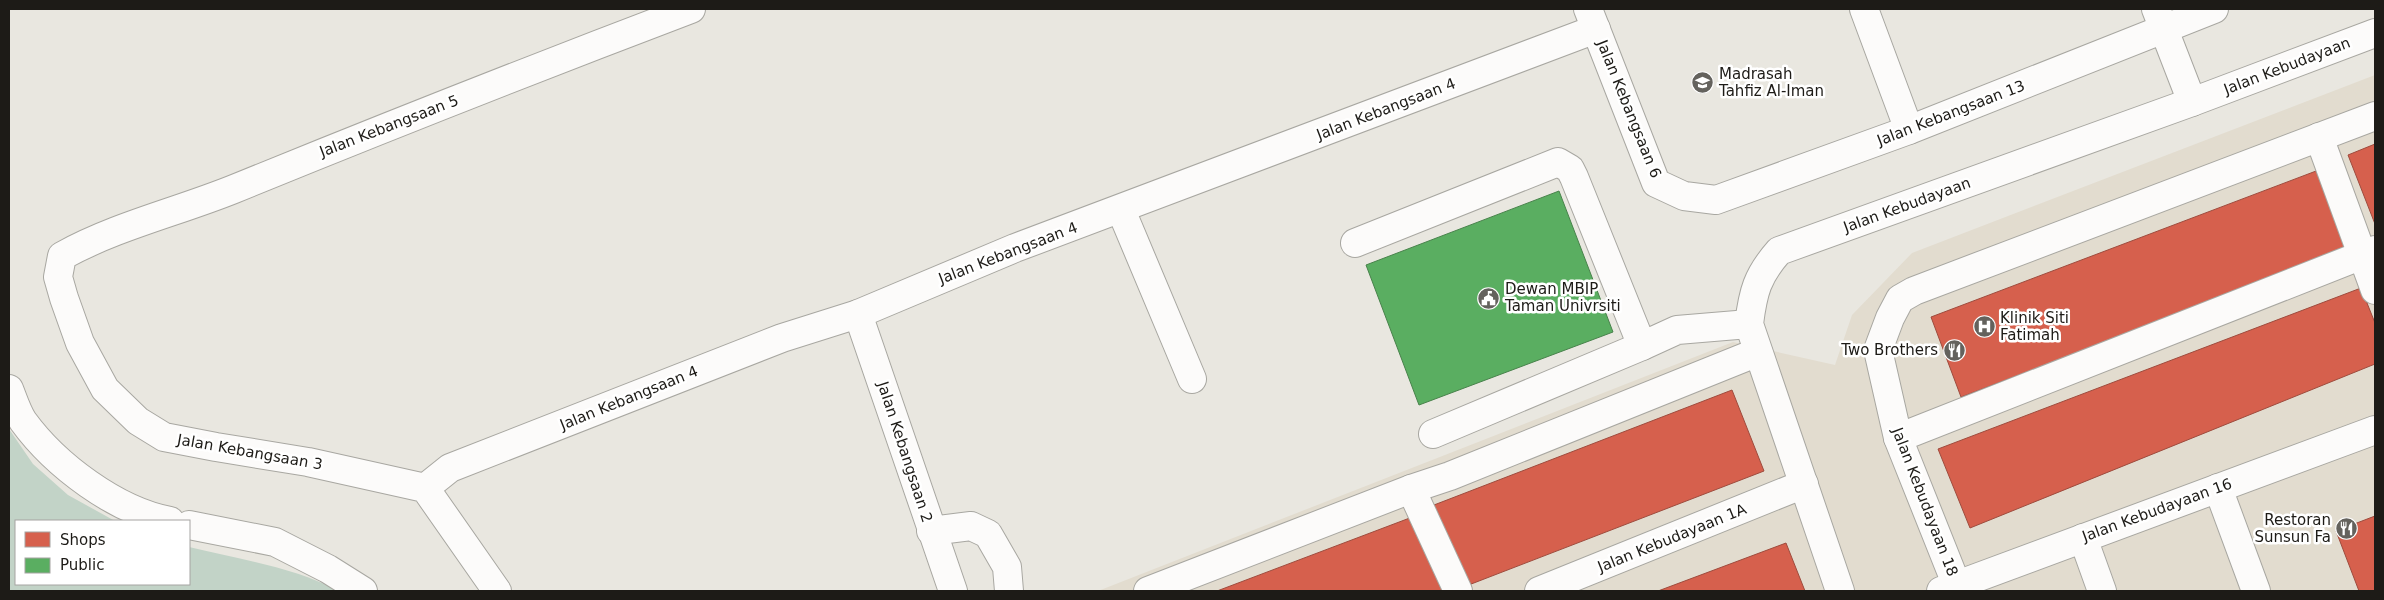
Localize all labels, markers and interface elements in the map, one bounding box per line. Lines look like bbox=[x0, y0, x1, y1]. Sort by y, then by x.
street label: Jalan Kebudayaan bbox=[2220, 34, 2353, 99]
street label: Jalan Kebangsaan 6 bbox=[1593, 36, 1665, 181]
place label: Madrasah Tahfiz Al-Iman bbox=[1718, 65, 1824, 100]
school or university icon: Madrasah Tahfiz Al-Iman bbox=[1691, 71, 1715, 95]
street label: Jalan Kebangsaan 4 bbox=[1313, 74, 1458, 144]
street label: Jalan Kebangsaan 13 bbox=[1874, 76, 2027, 150]
street label: Jalan Kebangsaan 5 bbox=[316, 91, 461, 161]
street label: Jalan Kebudayaan bbox=[1840, 174, 1973, 237]
street label: Jalan Kebangsaan 4 bbox=[935, 218, 1080, 288]
place label: Dewan MBIP Taman Univrsiti bbox=[1504, 280, 1621, 315]
public building icon: Dewan MBIP Taman Univrsiti bbox=[1477, 286, 1501, 310]
place label: Klinik Siti Fatimah bbox=[2000, 309, 2069, 344]
hospital icon: Klinik Siti Fatimah bbox=[1972, 315, 1996, 339]
restaurant icon: Two Brothers bbox=[1942, 338, 1966, 362]
place label: Two Brothers bbox=[1840, 341, 1938, 359]
street label: Jalan Kebangsaan 4 bbox=[556, 362, 701, 434]
street label: Jalan Kebangsaan 2 bbox=[873, 378, 936, 525]
street label: Jalan Kebudayaan 18 bbox=[1888, 424, 1962, 579]
street label: Jalan Kebangsaan 3 bbox=[175, 430, 324, 474]
street label: Jalan Kebudayaan 16 bbox=[2079, 475, 2234, 546]
street label: Jalan Kebudayaan 1A bbox=[1594, 500, 1750, 576]
place label: Restoran Sunsun Fa bbox=[2254, 511, 2331, 546]
restaurant icon: Restoran Sunsun Fa bbox=[2335, 517, 2359, 541]
legend bbox=[15, 520, 190, 585]
text: Shops bbox=[60, 531, 106, 549]
text: Public bbox=[60, 556, 104, 574]

